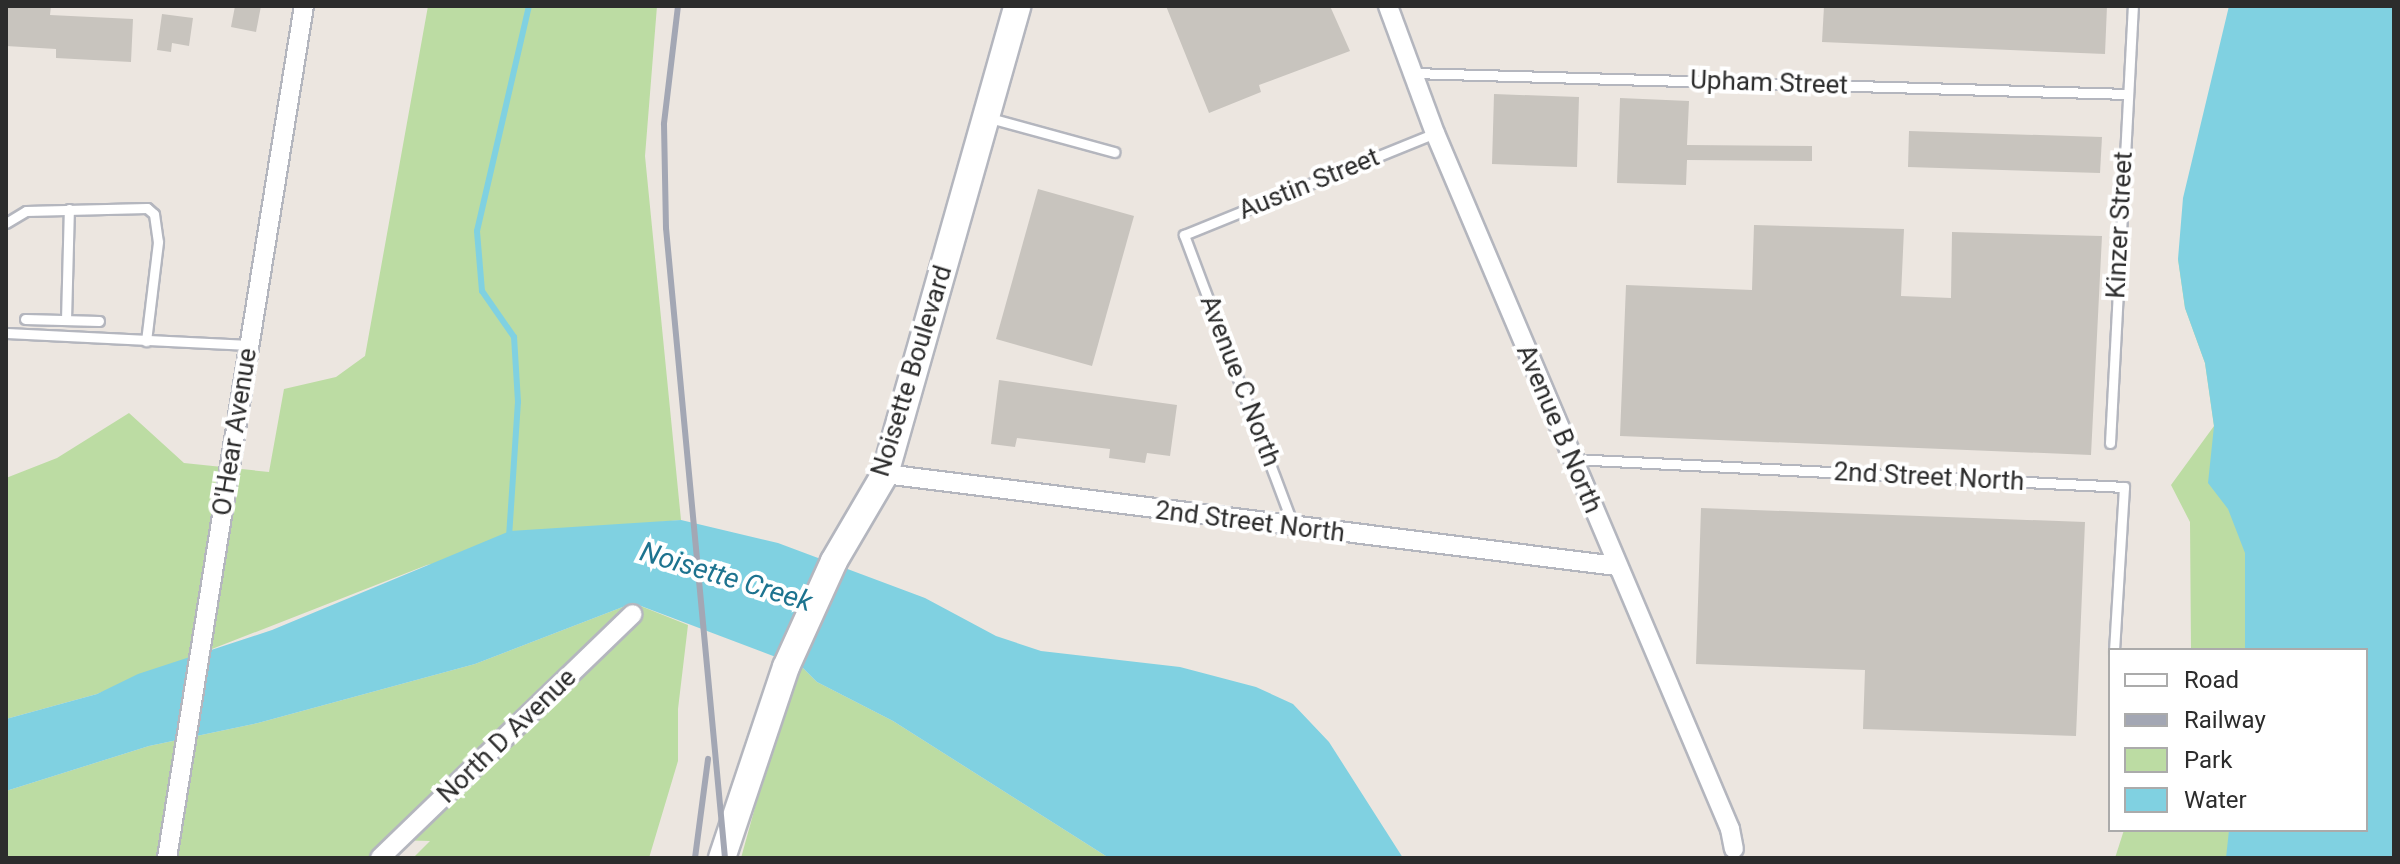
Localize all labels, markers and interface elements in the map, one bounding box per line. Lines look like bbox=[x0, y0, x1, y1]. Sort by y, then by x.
street label: Upham Street bbox=[1690, 65, 1848, 101]
street label: Austin Street bbox=[1234, 142, 1384, 226]
street label: Kinzer Street bbox=[2101, 151, 2139, 299]
street label: Noisette Boulevard bbox=[865, 262, 959, 480]
street label: Avenue C North bbox=[1193, 291, 1287, 471]
street label: Avenue B North bbox=[1510, 340, 1608, 518]
street label: O'Hear Avenue bbox=[206, 346, 264, 518]
street label: 2nd Street North bbox=[1833, 456, 2025, 498]
street label: 2nd Street North bbox=[1153, 495, 1347, 549]
water label: Noisette Creek bbox=[636, 535, 816, 619]
legend bbox=[2108, 648, 2368, 832]
street label: North D Avenue bbox=[431, 662, 583, 810]
text: Road bbox=[2184, 666, 2239, 694]
text: Railway bbox=[2184, 706, 2266, 734]
text: Park bbox=[2184, 746, 2232, 774]
text: Water bbox=[2184, 786, 2247, 814]

